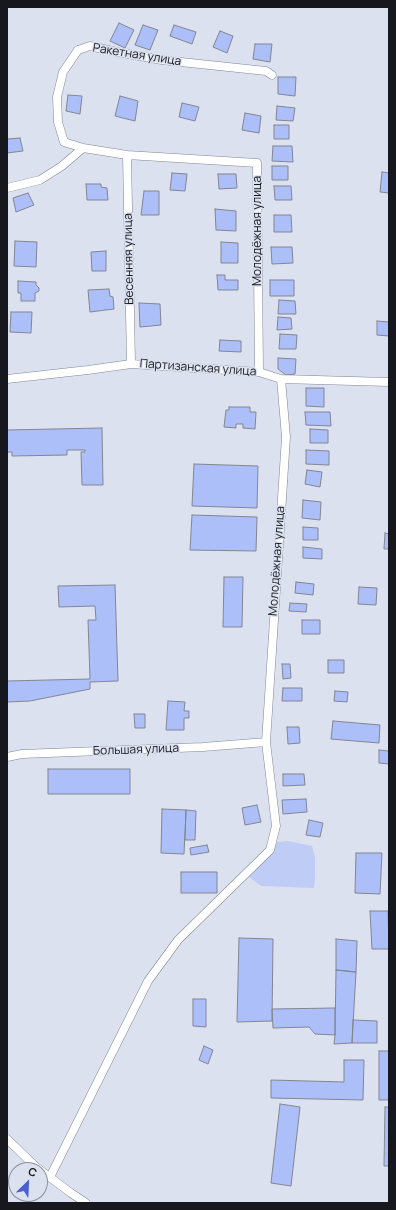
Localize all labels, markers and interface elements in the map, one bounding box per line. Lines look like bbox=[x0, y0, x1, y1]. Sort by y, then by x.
street label: Ракетная улица bbox=[92, 41, 182, 69]
street label: Молодёжная улица bbox=[251, 176, 265, 286]
street label: Весенняя улица bbox=[121, 213, 137, 305]
street label: Партизанская улица bbox=[139, 357, 257, 379]
street label: Молодёжная улица bbox=[266, 506, 288, 616]
street label: Большая улица bbox=[93, 741, 179, 759]
north arrow bbox=[8, 1162, 48, 1202]
text: С bbox=[26, 1163, 39, 1180]

